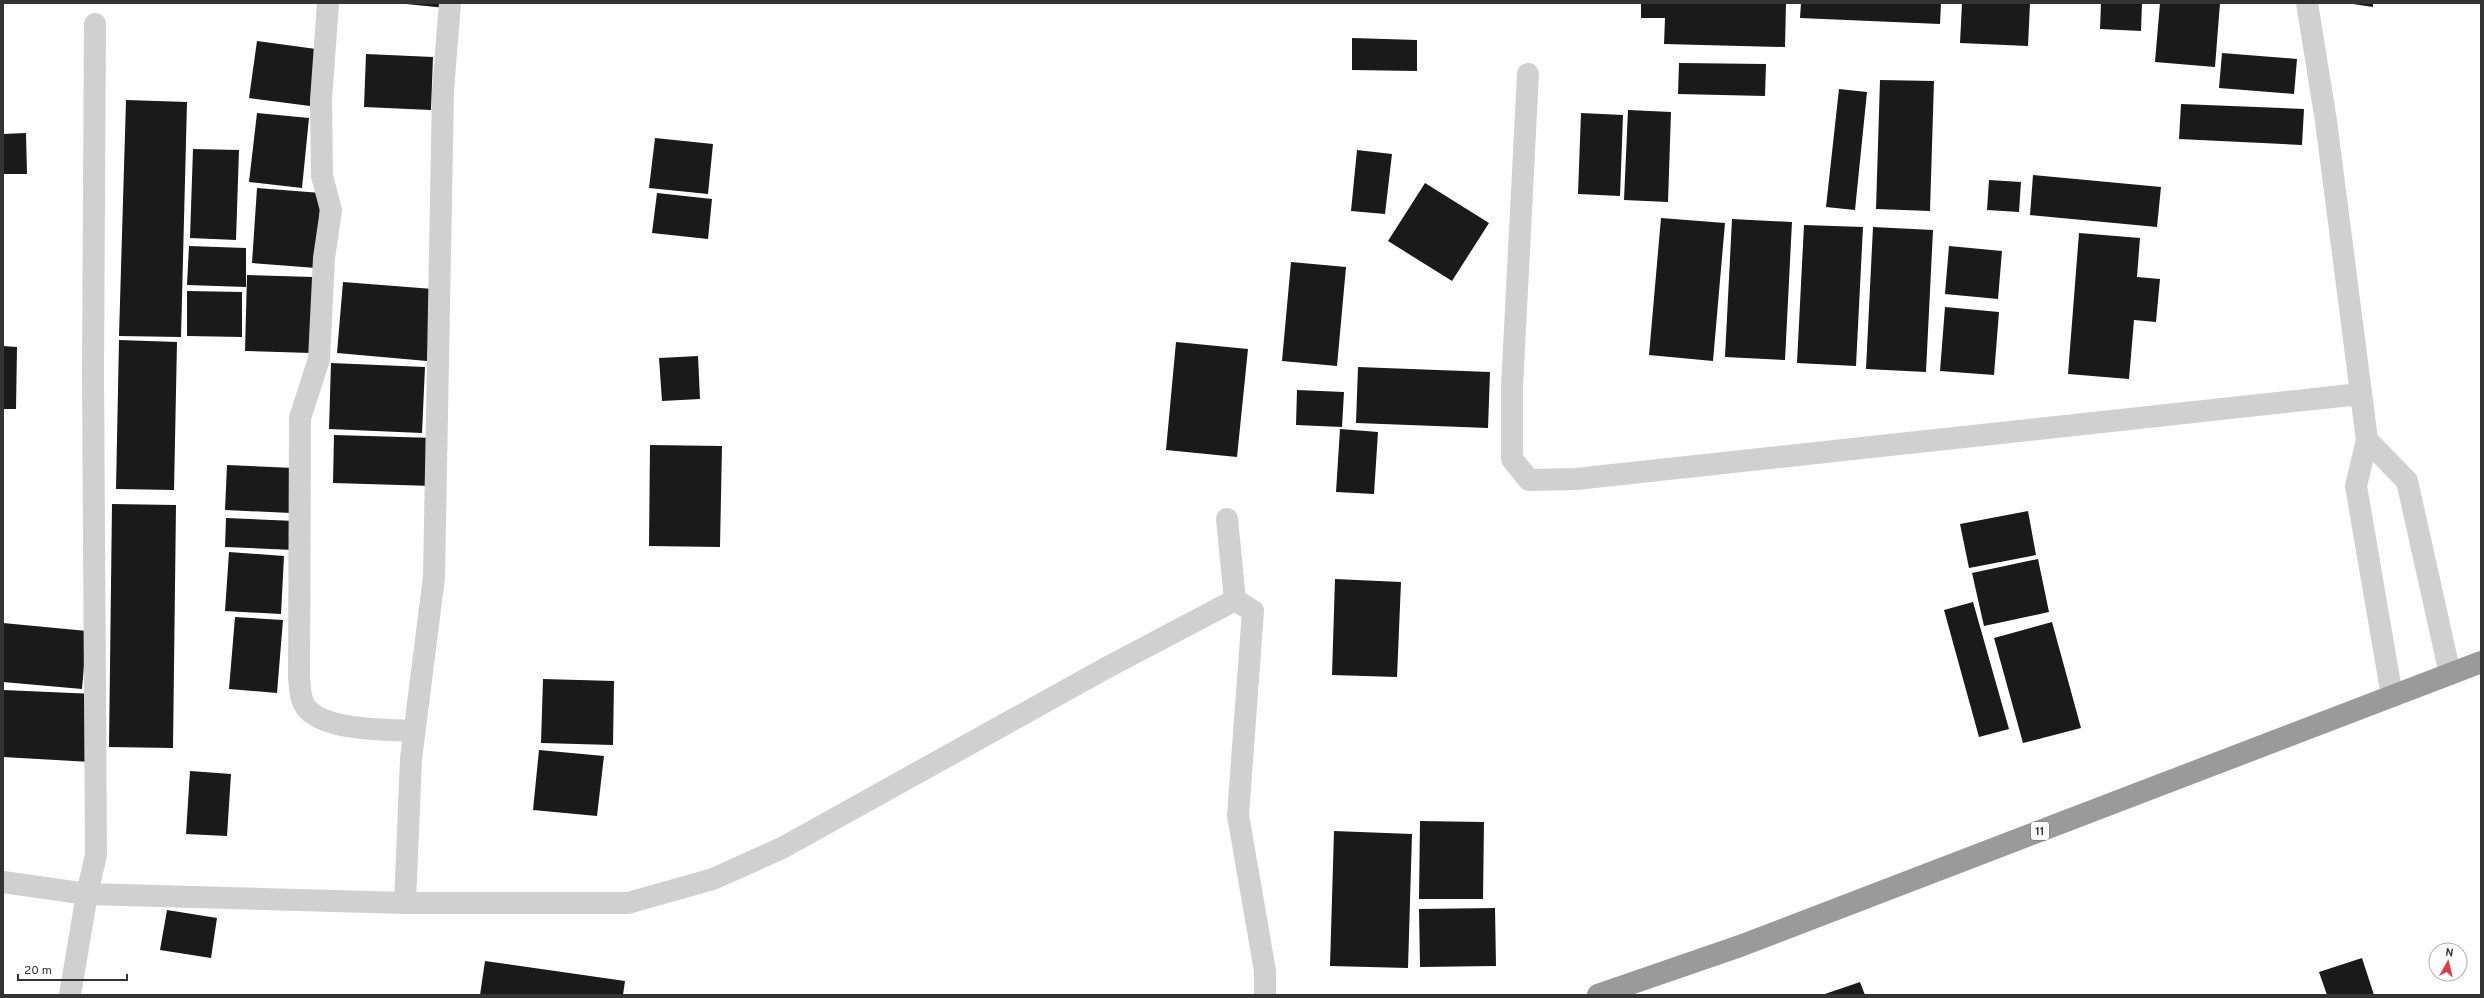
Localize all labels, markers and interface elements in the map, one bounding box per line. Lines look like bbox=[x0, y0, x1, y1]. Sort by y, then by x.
road number: 11 bbox=[2031, 822, 2049, 840]
north arrow bbox=[2428, 942, 2468, 982]
text: N bbox=[2444, 946, 2454, 961]
scale bar bbox=[18, 956, 127, 982]
text: 20 m bbox=[24, 963, 52, 979]

